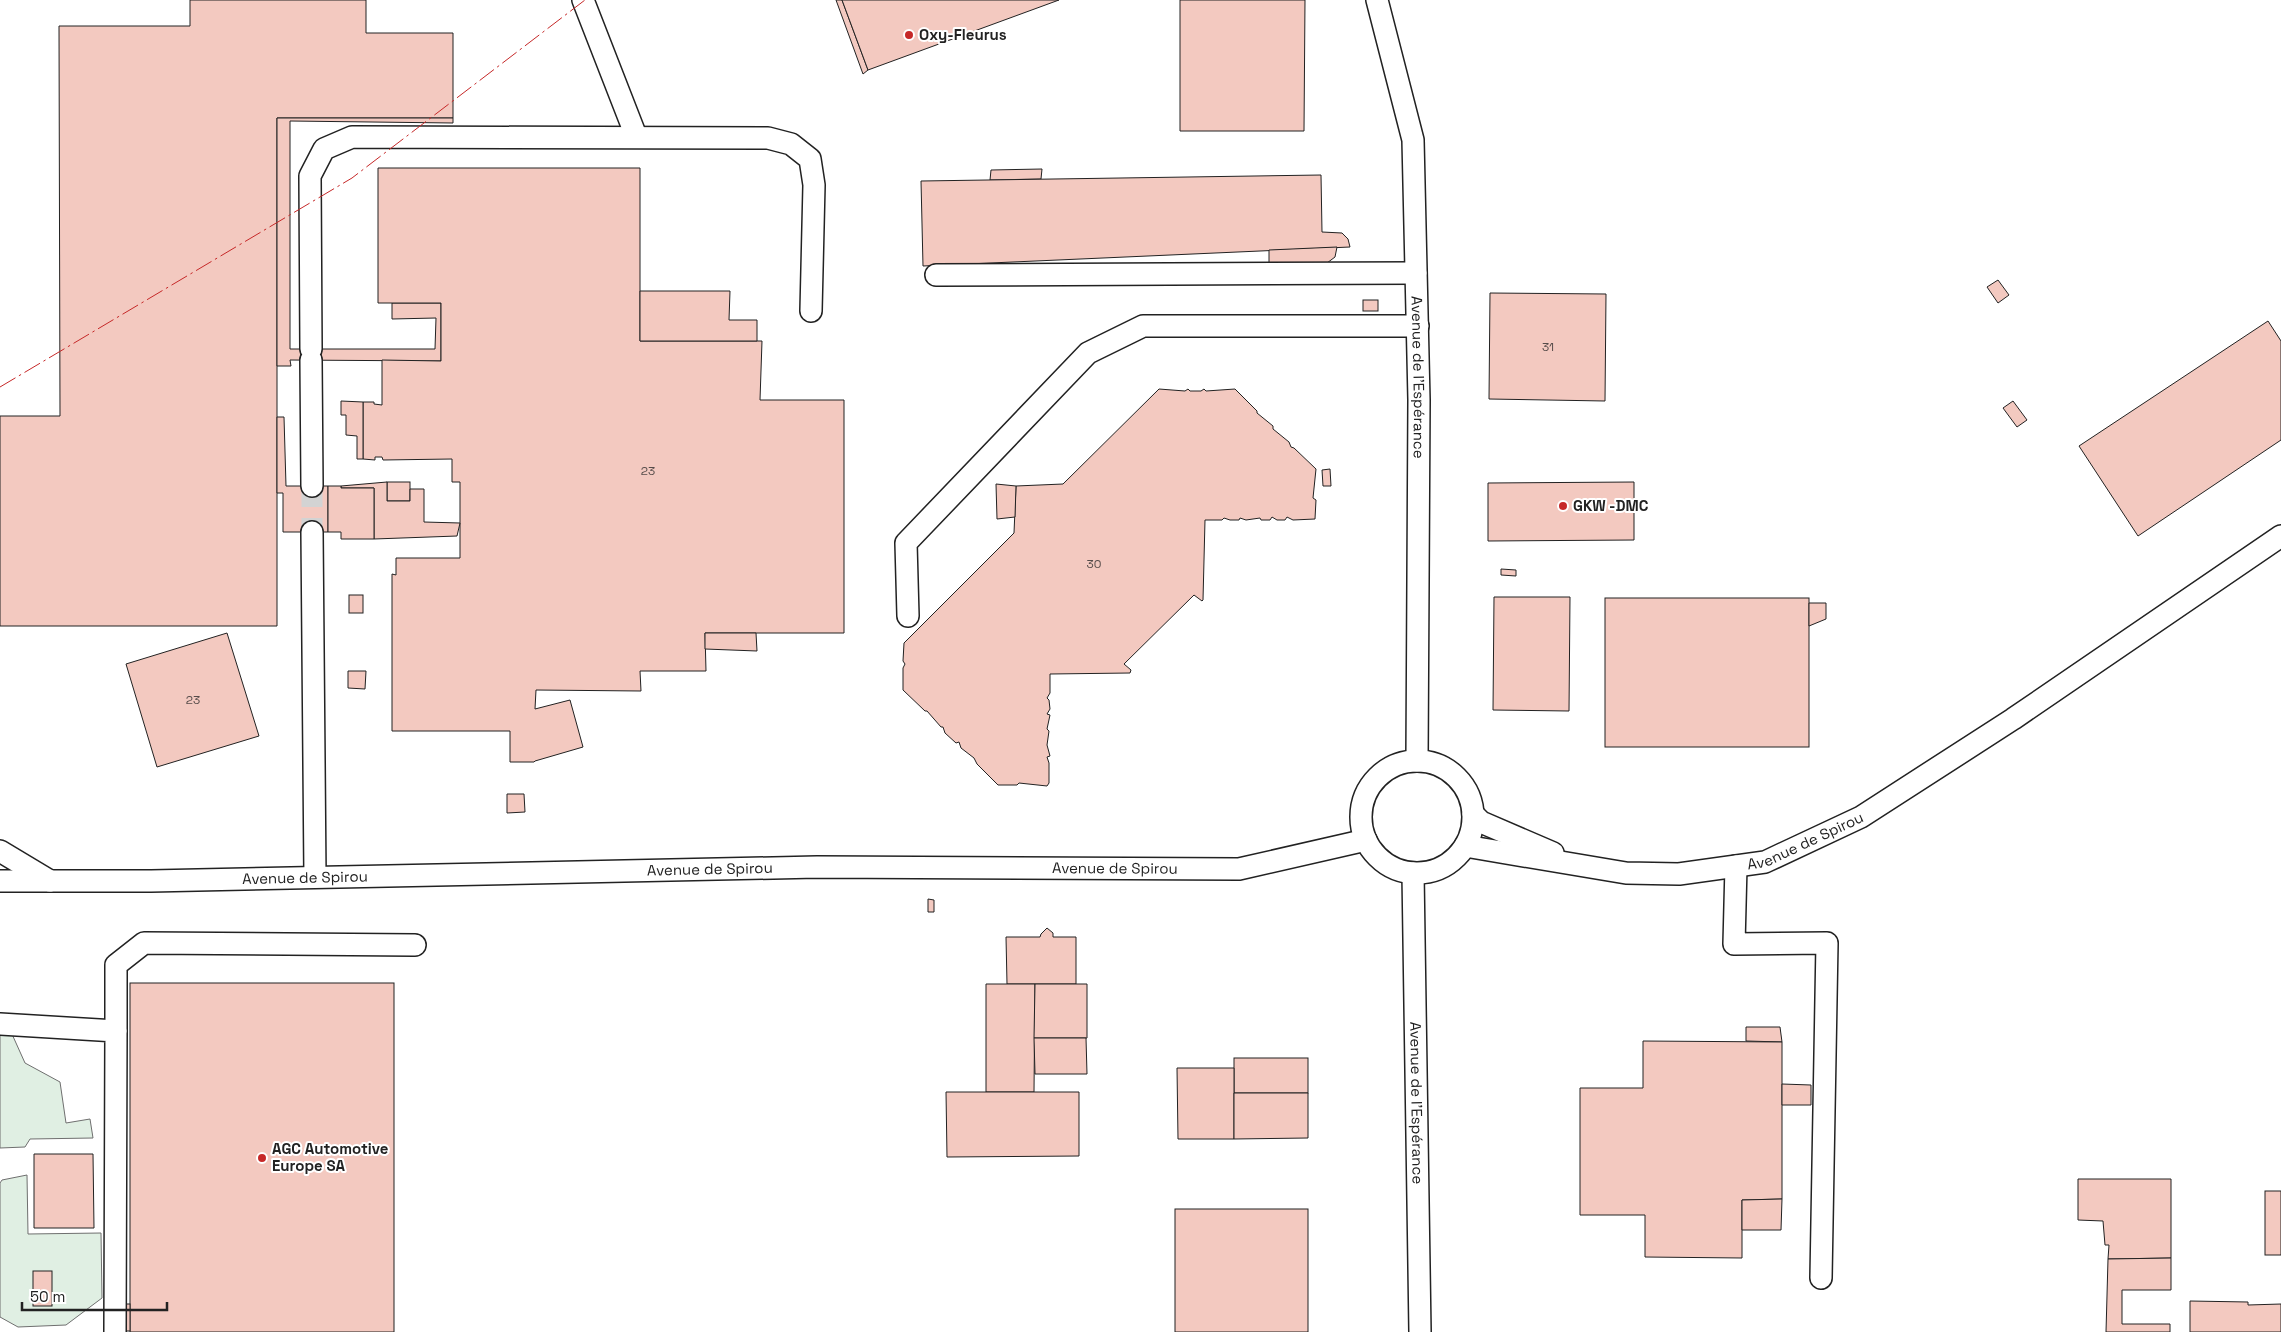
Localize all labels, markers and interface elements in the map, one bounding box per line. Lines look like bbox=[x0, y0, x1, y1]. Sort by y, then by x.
place label: Oxy-Fleurus bbox=[919, 25, 1007, 44]
marker: Oxy-Fleurus bbox=[903, 29, 915, 41]
street label: Avenue de l'Espérance bbox=[1408, 296, 1429, 459]
house number: 31 bbox=[1542, 339, 1554, 355]
house number: 23 bbox=[641, 463, 655, 479]
place label: GKW -DMC bbox=[1573, 496, 1649, 515]
marker: GKW -DMC bbox=[1557, 500, 1569, 512]
house number: 30 bbox=[1087, 556, 1101, 572]
house number: 23 bbox=[186, 692, 200, 708]
street label: Avenue de Spirou bbox=[1746, 807, 1866, 873]
street label: Avenue de Spirou bbox=[647, 858, 773, 880]
street label: Avenue de Spirou bbox=[1052, 858, 1178, 878]
street label: Avenue de Spirou bbox=[242, 866, 368, 888]
street label: Avenue de l'Espérance bbox=[1406, 1021, 1428, 1185]
place label: AGC Automotive Europe SA bbox=[272, 1139, 389, 1175]
marker: AGC Automotive Europe SA bbox=[256, 1152, 268, 1164]
scale bar bbox=[22, 1280, 168, 1312]
text: 50 m bbox=[30, 1287, 65, 1306]

